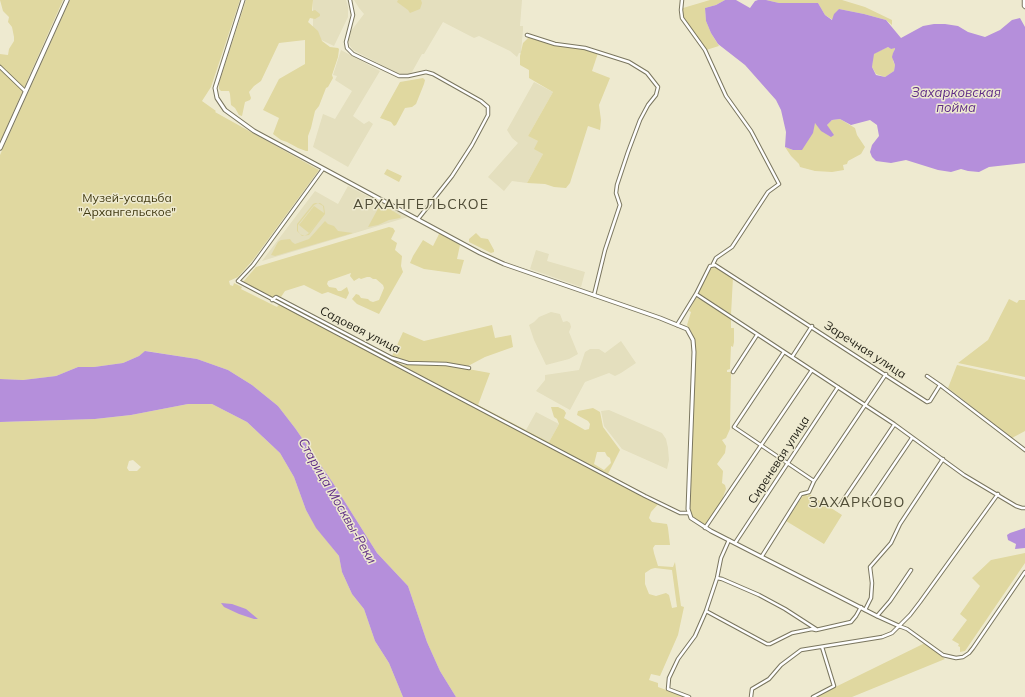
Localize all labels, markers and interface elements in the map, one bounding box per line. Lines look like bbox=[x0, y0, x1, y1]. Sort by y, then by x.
water label: Захарковская пойма bbox=[911, 85, 1001, 116]
park label: Музей-усадьба "Архангельское" bbox=[78, 191, 176, 219]
district label: АРХАНГЕЛЬСКОЕ bbox=[353, 197, 489, 213]
street label: Садовая улица bbox=[317, 304, 403, 356]
street label: Заречная улица bbox=[821, 318, 909, 382]
street label: Сиреневая улица bbox=[745, 413, 813, 507]
water label: Старица Москвы-Реки bbox=[295, 435, 379, 567]
district label: ЗАХАРКОВО bbox=[809, 495, 905, 511]

